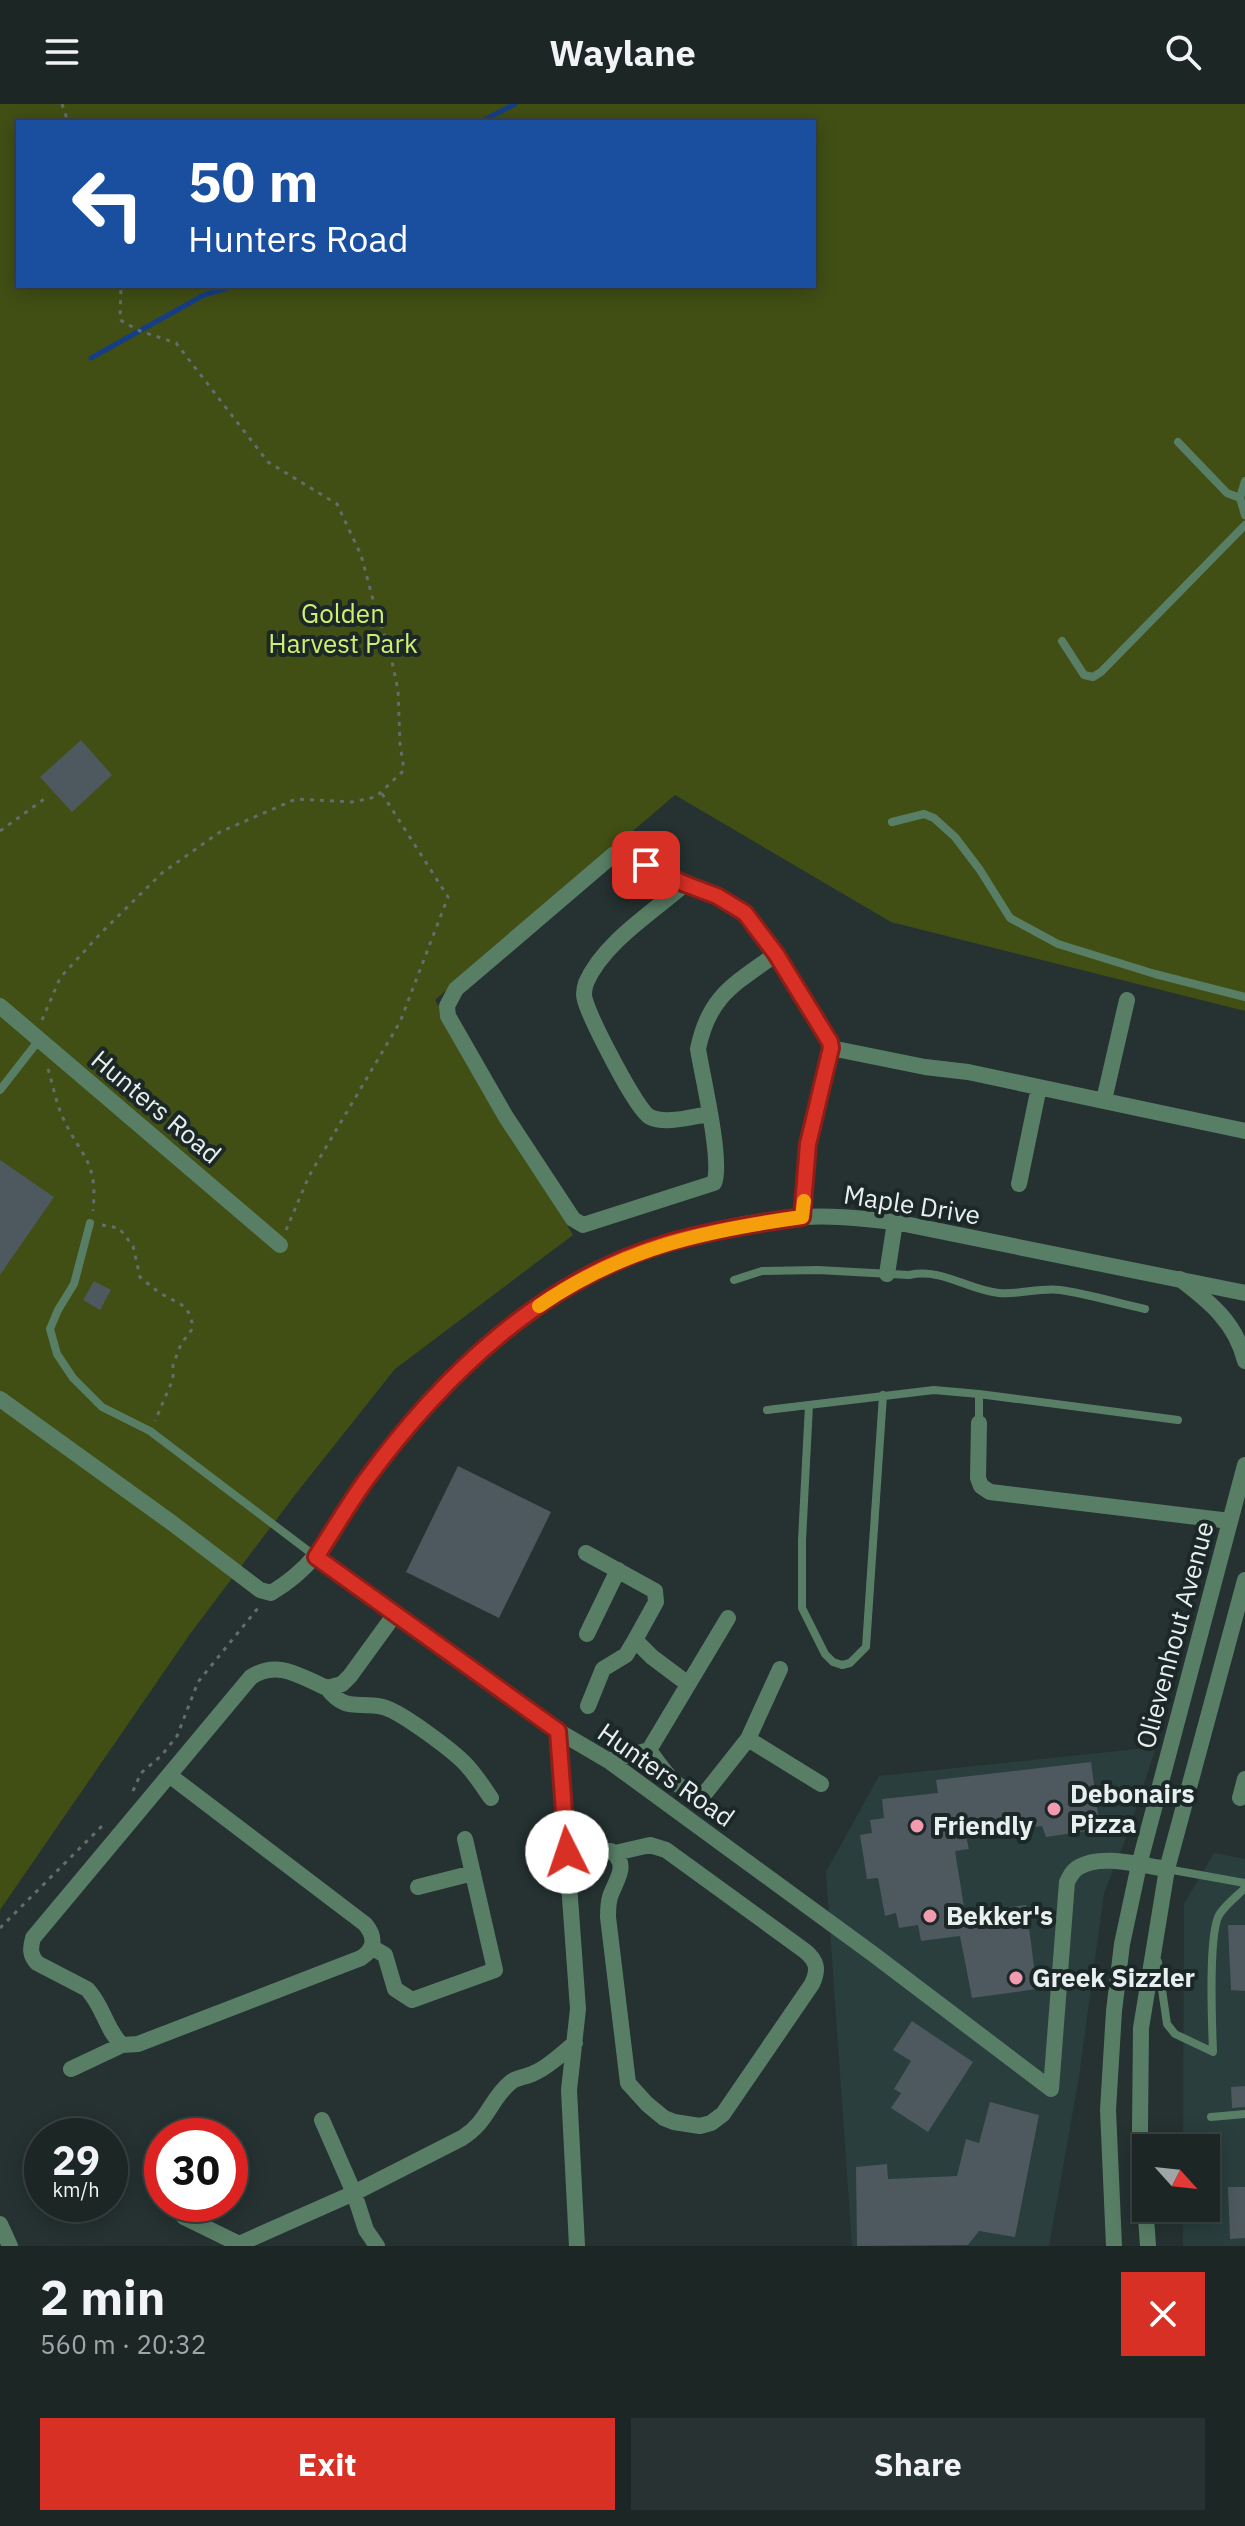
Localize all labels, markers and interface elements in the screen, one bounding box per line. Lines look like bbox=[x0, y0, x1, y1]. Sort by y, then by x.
text: Waylane bbox=[549, 29, 696, 76]
icon: menu bbox=[40, 30, 84, 74]
icon: search bbox=[1161, 30, 1205, 74]
text: 50 m bbox=[188, 145, 318, 217]
icon: left bbox=[56, 152, 160, 256]
text: Hunters Road bbox=[188, 215, 409, 262]
park label: Golden Harvest Park bbox=[268, 596, 418, 660]
pin bbox=[612, 831, 680, 899]
icon: arrive bbox=[624, 843, 668, 887]
street label: Hunters Road bbox=[85, 1042, 229, 1170]
street label: Maple Drive bbox=[841, 1176, 983, 1232]
street label: Olievenhout Avenue bbox=[1127, 1517, 1221, 1752]
street label: Hunters Road bbox=[592, 1715, 742, 1834]
place label: Debonairs Pizza bbox=[1070, 1776, 1195, 1840]
marker: Debonairs Pizza bbox=[1045, 1800, 1063, 1818]
place label: Friendly bbox=[933, 1808, 1033, 1842]
position arrow bbox=[525, 1810, 609, 1894]
marker: Friendly bbox=[908, 1817, 926, 1835]
place label: Bekker's bbox=[946, 1898, 1053, 1932]
marker: Bekker's bbox=[921, 1907, 939, 1925]
place label: Greek Sizzler bbox=[1032, 1960, 1195, 1994]
marker: Greek Sizzler bbox=[1007, 1969, 1025, 1987]
speed limit sign: 30 bbox=[144, 2118, 248, 2222]
text: 29 bbox=[52, 2134, 100, 2186]
north arrow bbox=[1132, 2134, 1220, 2222]
map controls bbox=[1132, 2134, 1220, 2222]
text: km/h bbox=[52, 2176, 100, 2203]
text: 2 min bbox=[40, 2266, 165, 2328]
button: close bbox=[1121, 2272, 1205, 2356]
text: 560 m · 20:32 bbox=[40, 2327, 206, 2361]
button: Exit bbox=[40, 2418, 615, 2510]
button: Share bbox=[631, 2418, 1205, 2510]

